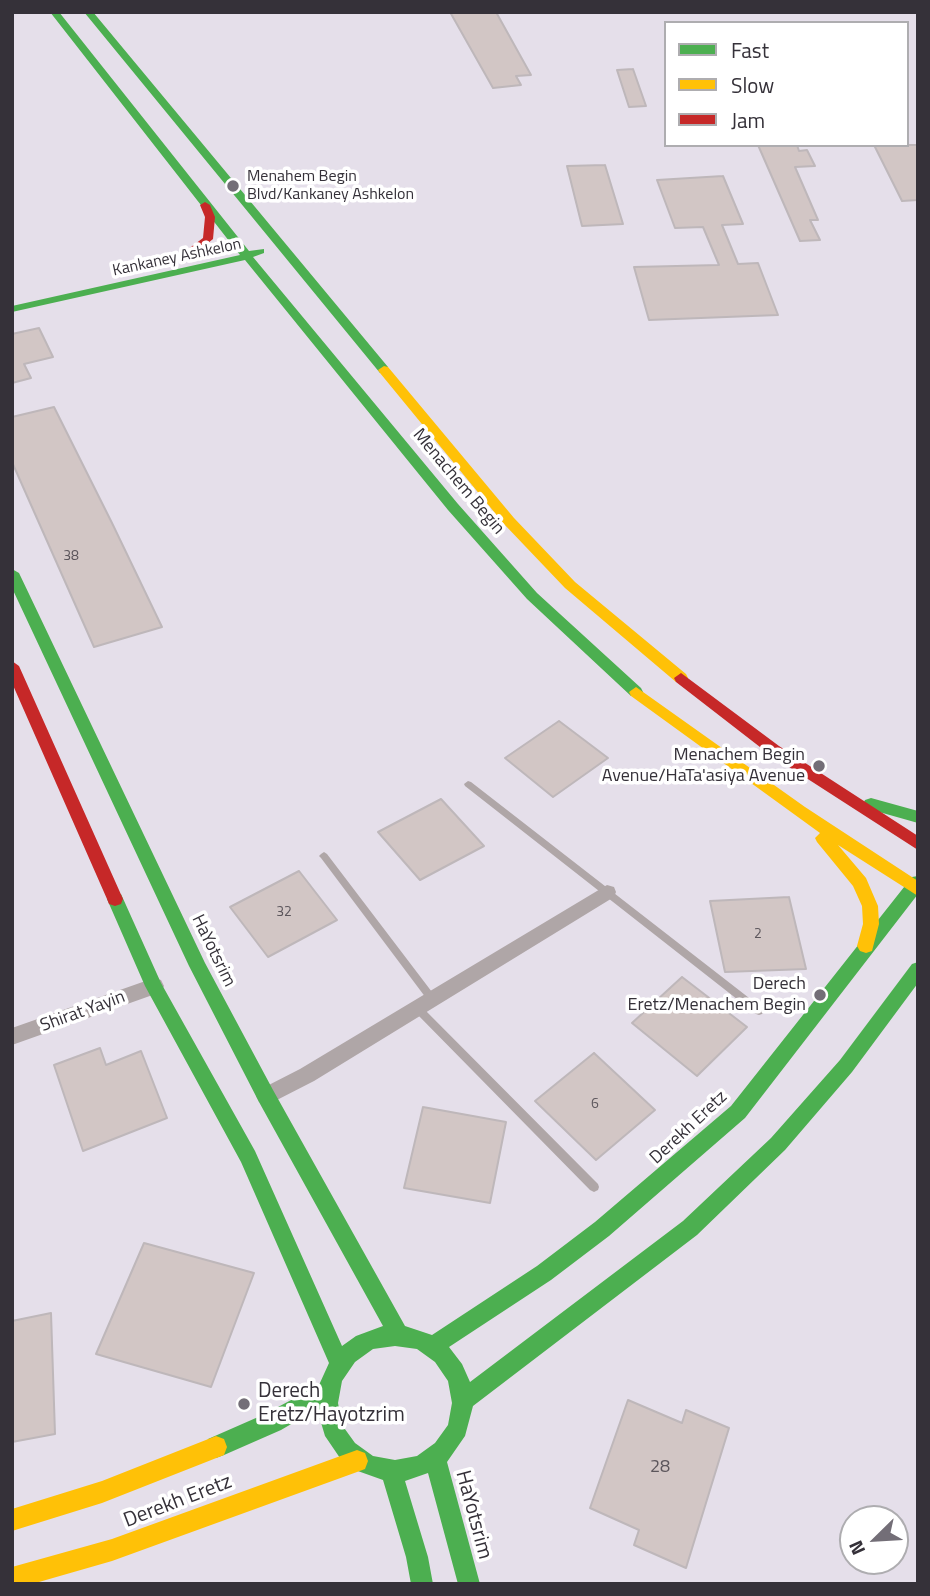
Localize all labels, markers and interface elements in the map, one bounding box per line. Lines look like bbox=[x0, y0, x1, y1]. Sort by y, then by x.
legend bbox=[664, 21, 909, 147]
text: Fast bbox=[731, 34, 769, 66]
text: Slow bbox=[731, 69, 774, 101]
text: Jam bbox=[731, 104, 765, 136]
place label: Menahem Begin Blvd/Kankaney Ashkelon bbox=[247, 167, 414, 205]
marker: Menahem Begin Blvd/Kankaney Ashkelon bbox=[225, 178, 241, 194]
street label: Kankaney Ashkelon bbox=[111, 235, 243, 281]
street label: Menachem Begin bbox=[407, 425, 509, 539]
house number: 38 bbox=[63, 549, 79, 565]
place label: Menachem Begin Avenue/HaTa'asiya Avenue bbox=[602, 745, 805, 788]
marker: Menachem Begin Avenue/HaTa'asiya Avenue bbox=[811, 758, 827, 774]
house number: 32 bbox=[276, 905, 292, 921]
street label: HaYotsrim bbox=[186, 911, 240, 991]
house number: 2 bbox=[754, 927, 762, 943]
place label: Derech Eretz/Menachem Begin bbox=[628, 974, 806, 1016]
street label: Shirat Yayin bbox=[38, 987, 128, 1037]
marker: Derech Eretz/Menachem Begin bbox=[812, 987, 828, 1003]
street label: Derekh Eretz bbox=[646, 1087, 732, 1169]
house number: 6 bbox=[591, 1097, 599, 1113]
place label: Derech Eretz/Hayotzrim bbox=[258, 1379, 405, 1429]
marker: Derech Eretz/Hayotzrim bbox=[236, 1396, 252, 1412]
house number: 28 bbox=[650, 1457, 670, 1479]
street label: HaYotsrim bbox=[449, 1468, 497, 1562]
street label: Derekh Eretz bbox=[120, 1470, 236, 1534]
north arrow bbox=[839, 1505, 909, 1575]
text: N bbox=[840, 1536, 872, 1560]

